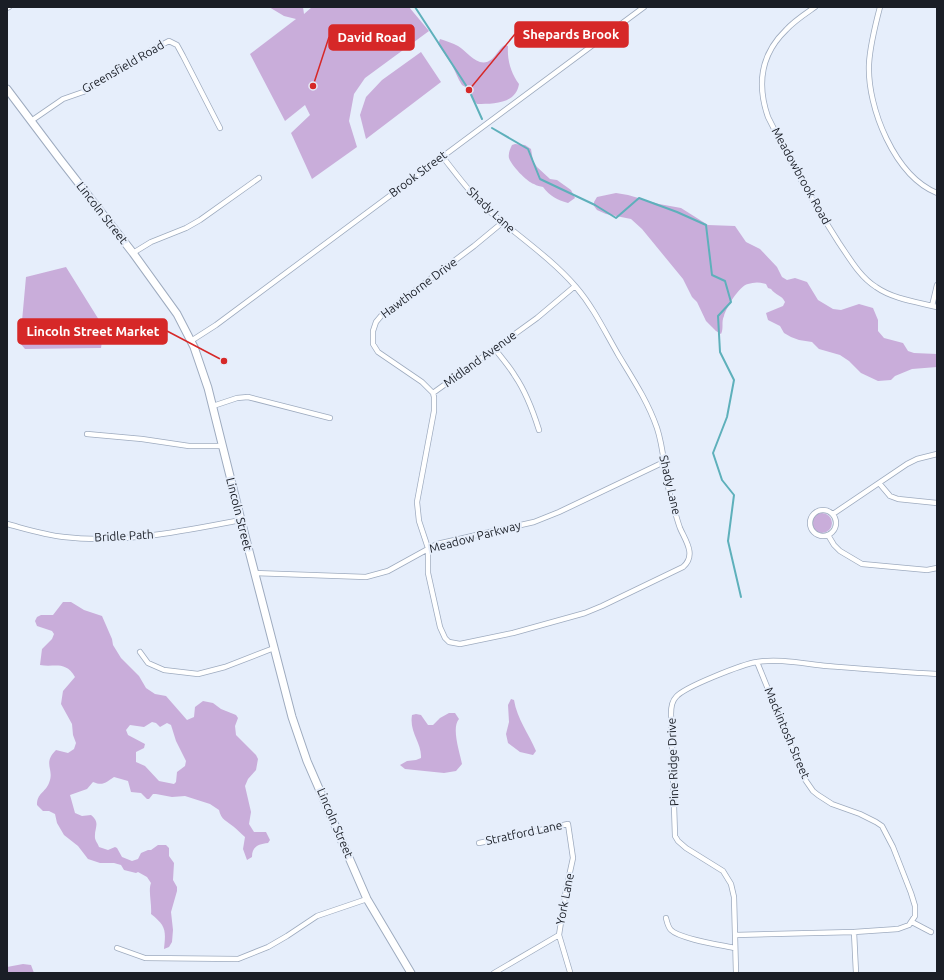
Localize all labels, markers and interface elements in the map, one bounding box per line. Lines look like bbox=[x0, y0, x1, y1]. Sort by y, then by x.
callout: Shepards Brook bbox=[515, 22, 628, 47]
callout: David Road bbox=[329, 25, 414, 50]
text: Shepards Brook bbox=[523, 27, 620, 41]
text: David Road bbox=[338, 30, 406, 44]
street label: Greensfield Road bbox=[79, 38, 166, 95]
street label: Meadowbrook Road bbox=[769, 125, 833, 226]
street label: Brook Street bbox=[386, 148, 449, 199]
street label: Lincoln Street bbox=[74, 179, 131, 246]
street label: Shady Lane bbox=[465, 184, 518, 235]
street label: Hawthorne Drive bbox=[378, 255, 459, 320]
callout: Lincoln Street Market bbox=[18, 319, 167, 344]
text: Lincoln Street Market bbox=[27, 324, 160, 338]
street label: Midland Avenue bbox=[441, 328, 519, 389]
street label: Shady Lane bbox=[657, 454, 684, 516]
street label: Lincoln Street bbox=[224, 476, 255, 552]
street label: Meadow Parkway bbox=[428, 518, 522, 555]
street label: Bridle Path bbox=[94, 527, 154, 544]
street label: Mackintosh Street bbox=[762, 685, 813, 781]
street label: Pine Ridge Drive bbox=[664, 718, 681, 806]
street label: Lincoln Street bbox=[315, 786, 356, 860]
street label: Stratford Lane bbox=[484, 818, 563, 847]
street label: York Lane bbox=[553, 872, 576, 926]

